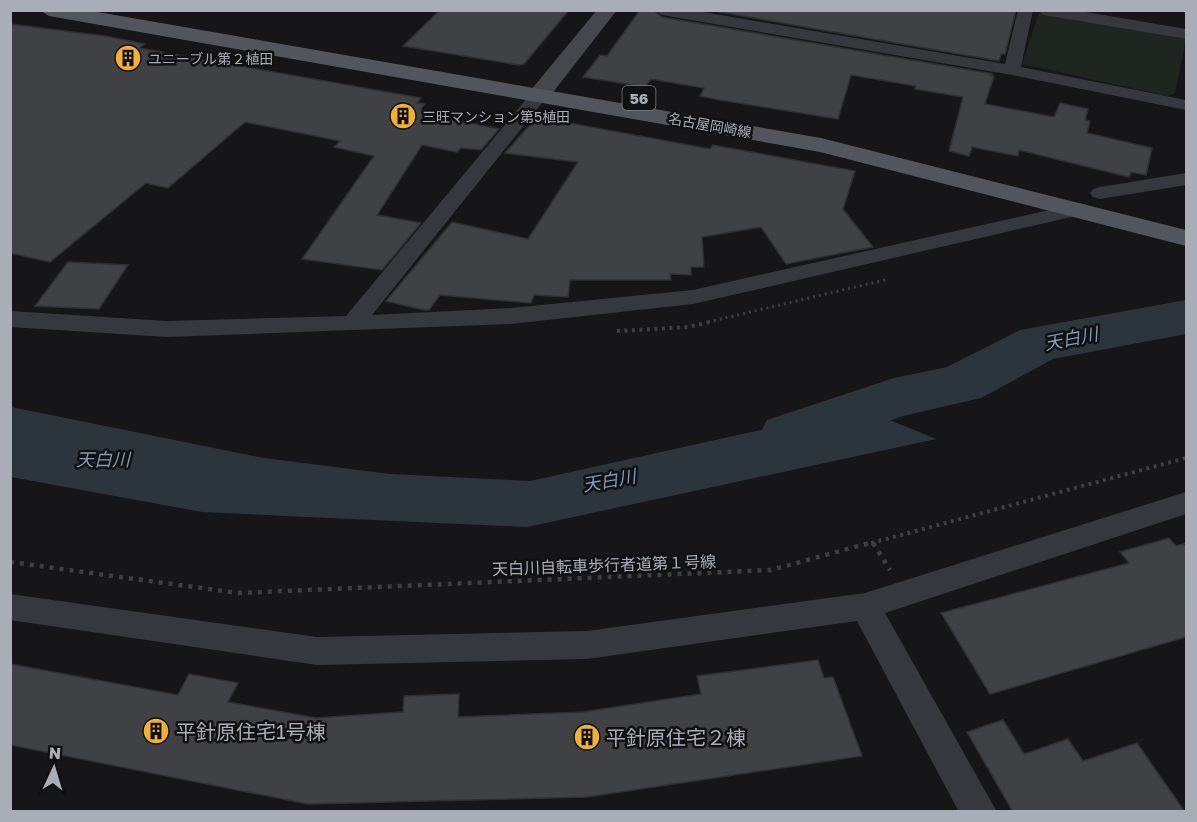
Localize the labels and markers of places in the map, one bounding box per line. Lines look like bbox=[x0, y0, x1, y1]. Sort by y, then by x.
building icon: ユニーブル第２植田 bbox=[113, 43, 143, 73]
place label: ユニーブル第２植田 bbox=[148, 50, 273, 67]
building icon: 三旺マンション第5植田 bbox=[388, 101, 418, 131]
place label: 三旺マンション第5植田 bbox=[422, 108, 570, 125]
building icon: 平針原住宅1号棟 bbox=[141, 716, 171, 746]
place label: 平針原住宅1号棟 bbox=[176, 719, 326, 743]
building icon: 平針原住宅２棟 bbox=[572, 722, 602, 752]
place label: 平針原住宅２棟 bbox=[606, 725, 746, 749]

